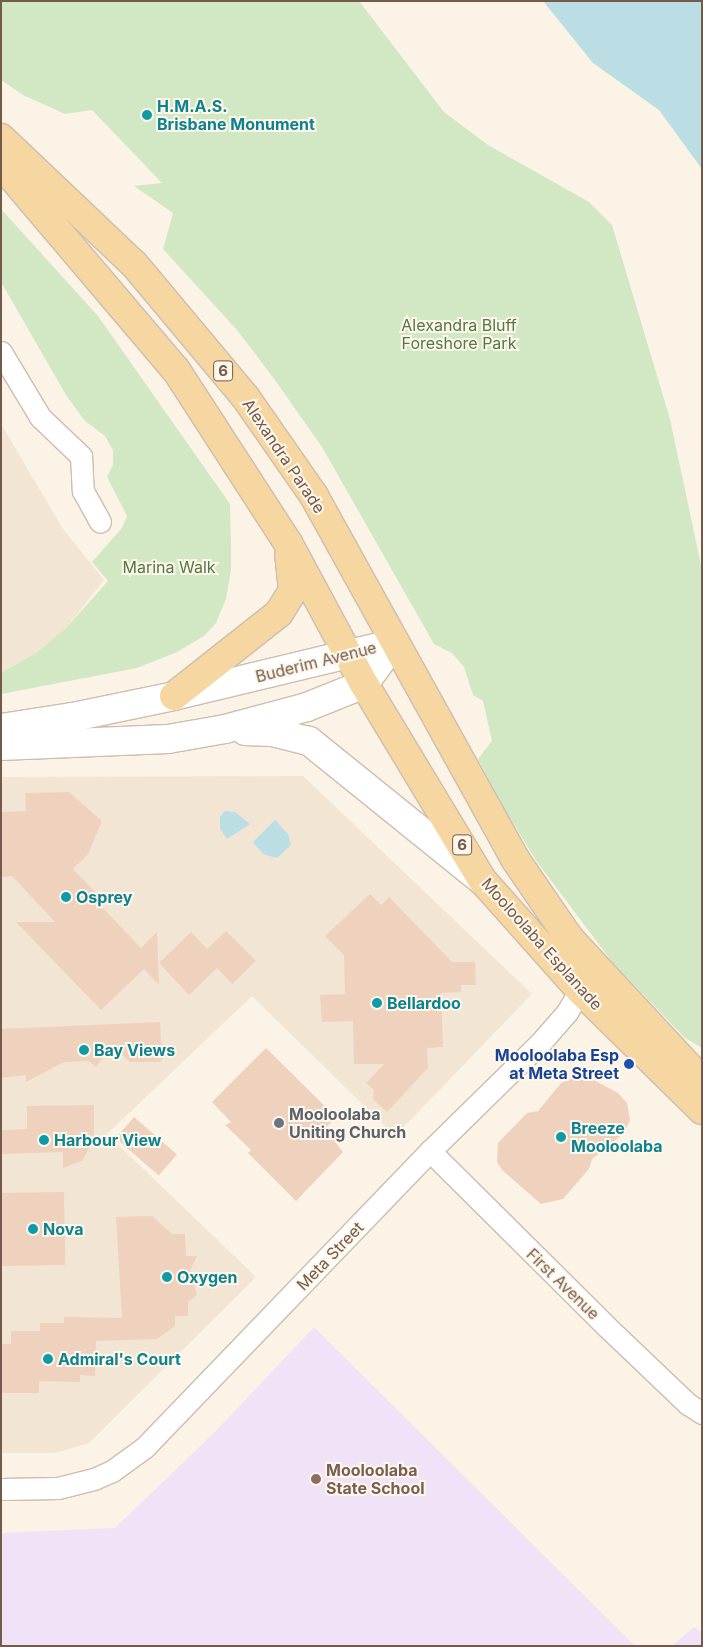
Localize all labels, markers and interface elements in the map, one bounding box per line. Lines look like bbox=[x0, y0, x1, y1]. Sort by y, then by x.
place label: H.M.A.S. Brisbane Monument bbox=[157, 96, 315, 134]
marker: H.M.A.S. Brisbane Monument bbox=[141, 109, 153, 121]
park label: Alexandra Bluff Foreshore Park bbox=[401, 315, 517, 353]
road number: 6 bbox=[213, 358, 233, 384]
street label: Alexandra Parade bbox=[239, 395, 329, 517]
park label: Marina Walk bbox=[122, 557, 216, 577]
street label: Buderim Avenue bbox=[254, 638, 378, 686]
road number: 6 bbox=[452, 832, 472, 858]
street label: Mooloolaba Esplanade bbox=[478, 874, 606, 1014]
place label: Osprey bbox=[76, 887, 132, 907]
marker: Osprey bbox=[60, 891, 72, 903]
place label: Bellardoo bbox=[387, 993, 461, 1013]
marker: Bellardoo bbox=[371, 997, 383, 1009]
place label: Bay Views bbox=[94, 1040, 175, 1060]
marker: Bay Views bbox=[78, 1044, 90, 1056]
place label: Mooloolaba Esp at Meta Street bbox=[495, 1045, 619, 1083]
marker: Mooloolaba Esp at Meta Street bbox=[623, 1058, 635, 1070]
place label: Mooloolaba Uniting Church bbox=[289, 1104, 406, 1142]
marker: Mooloolaba Uniting Church bbox=[273, 1117, 285, 1129]
place label: Breeze Mooloolaba bbox=[571, 1118, 663, 1156]
place label: Harbour View bbox=[54, 1130, 161, 1150]
marker: Breeze Mooloolaba bbox=[555, 1131, 567, 1143]
marker: Harbour View bbox=[38, 1134, 50, 1146]
street label: Meta Street bbox=[293, 1218, 367, 1294]
place label: Nova bbox=[43, 1219, 83, 1239]
marker: Nova bbox=[27, 1223, 39, 1235]
street label: First Avenue bbox=[523, 1245, 603, 1323]
place label: Oxygen bbox=[177, 1267, 238, 1287]
marker: Oxygen bbox=[161, 1271, 173, 1283]
place label: Admiral's Court bbox=[58, 1349, 181, 1369]
marker: Admiral's Court bbox=[42, 1353, 54, 1365]
place label: Mooloolaba State School bbox=[326, 1460, 425, 1498]
marker: Mooloolaba State School bbox=[310, 1473, 322, 1485]

